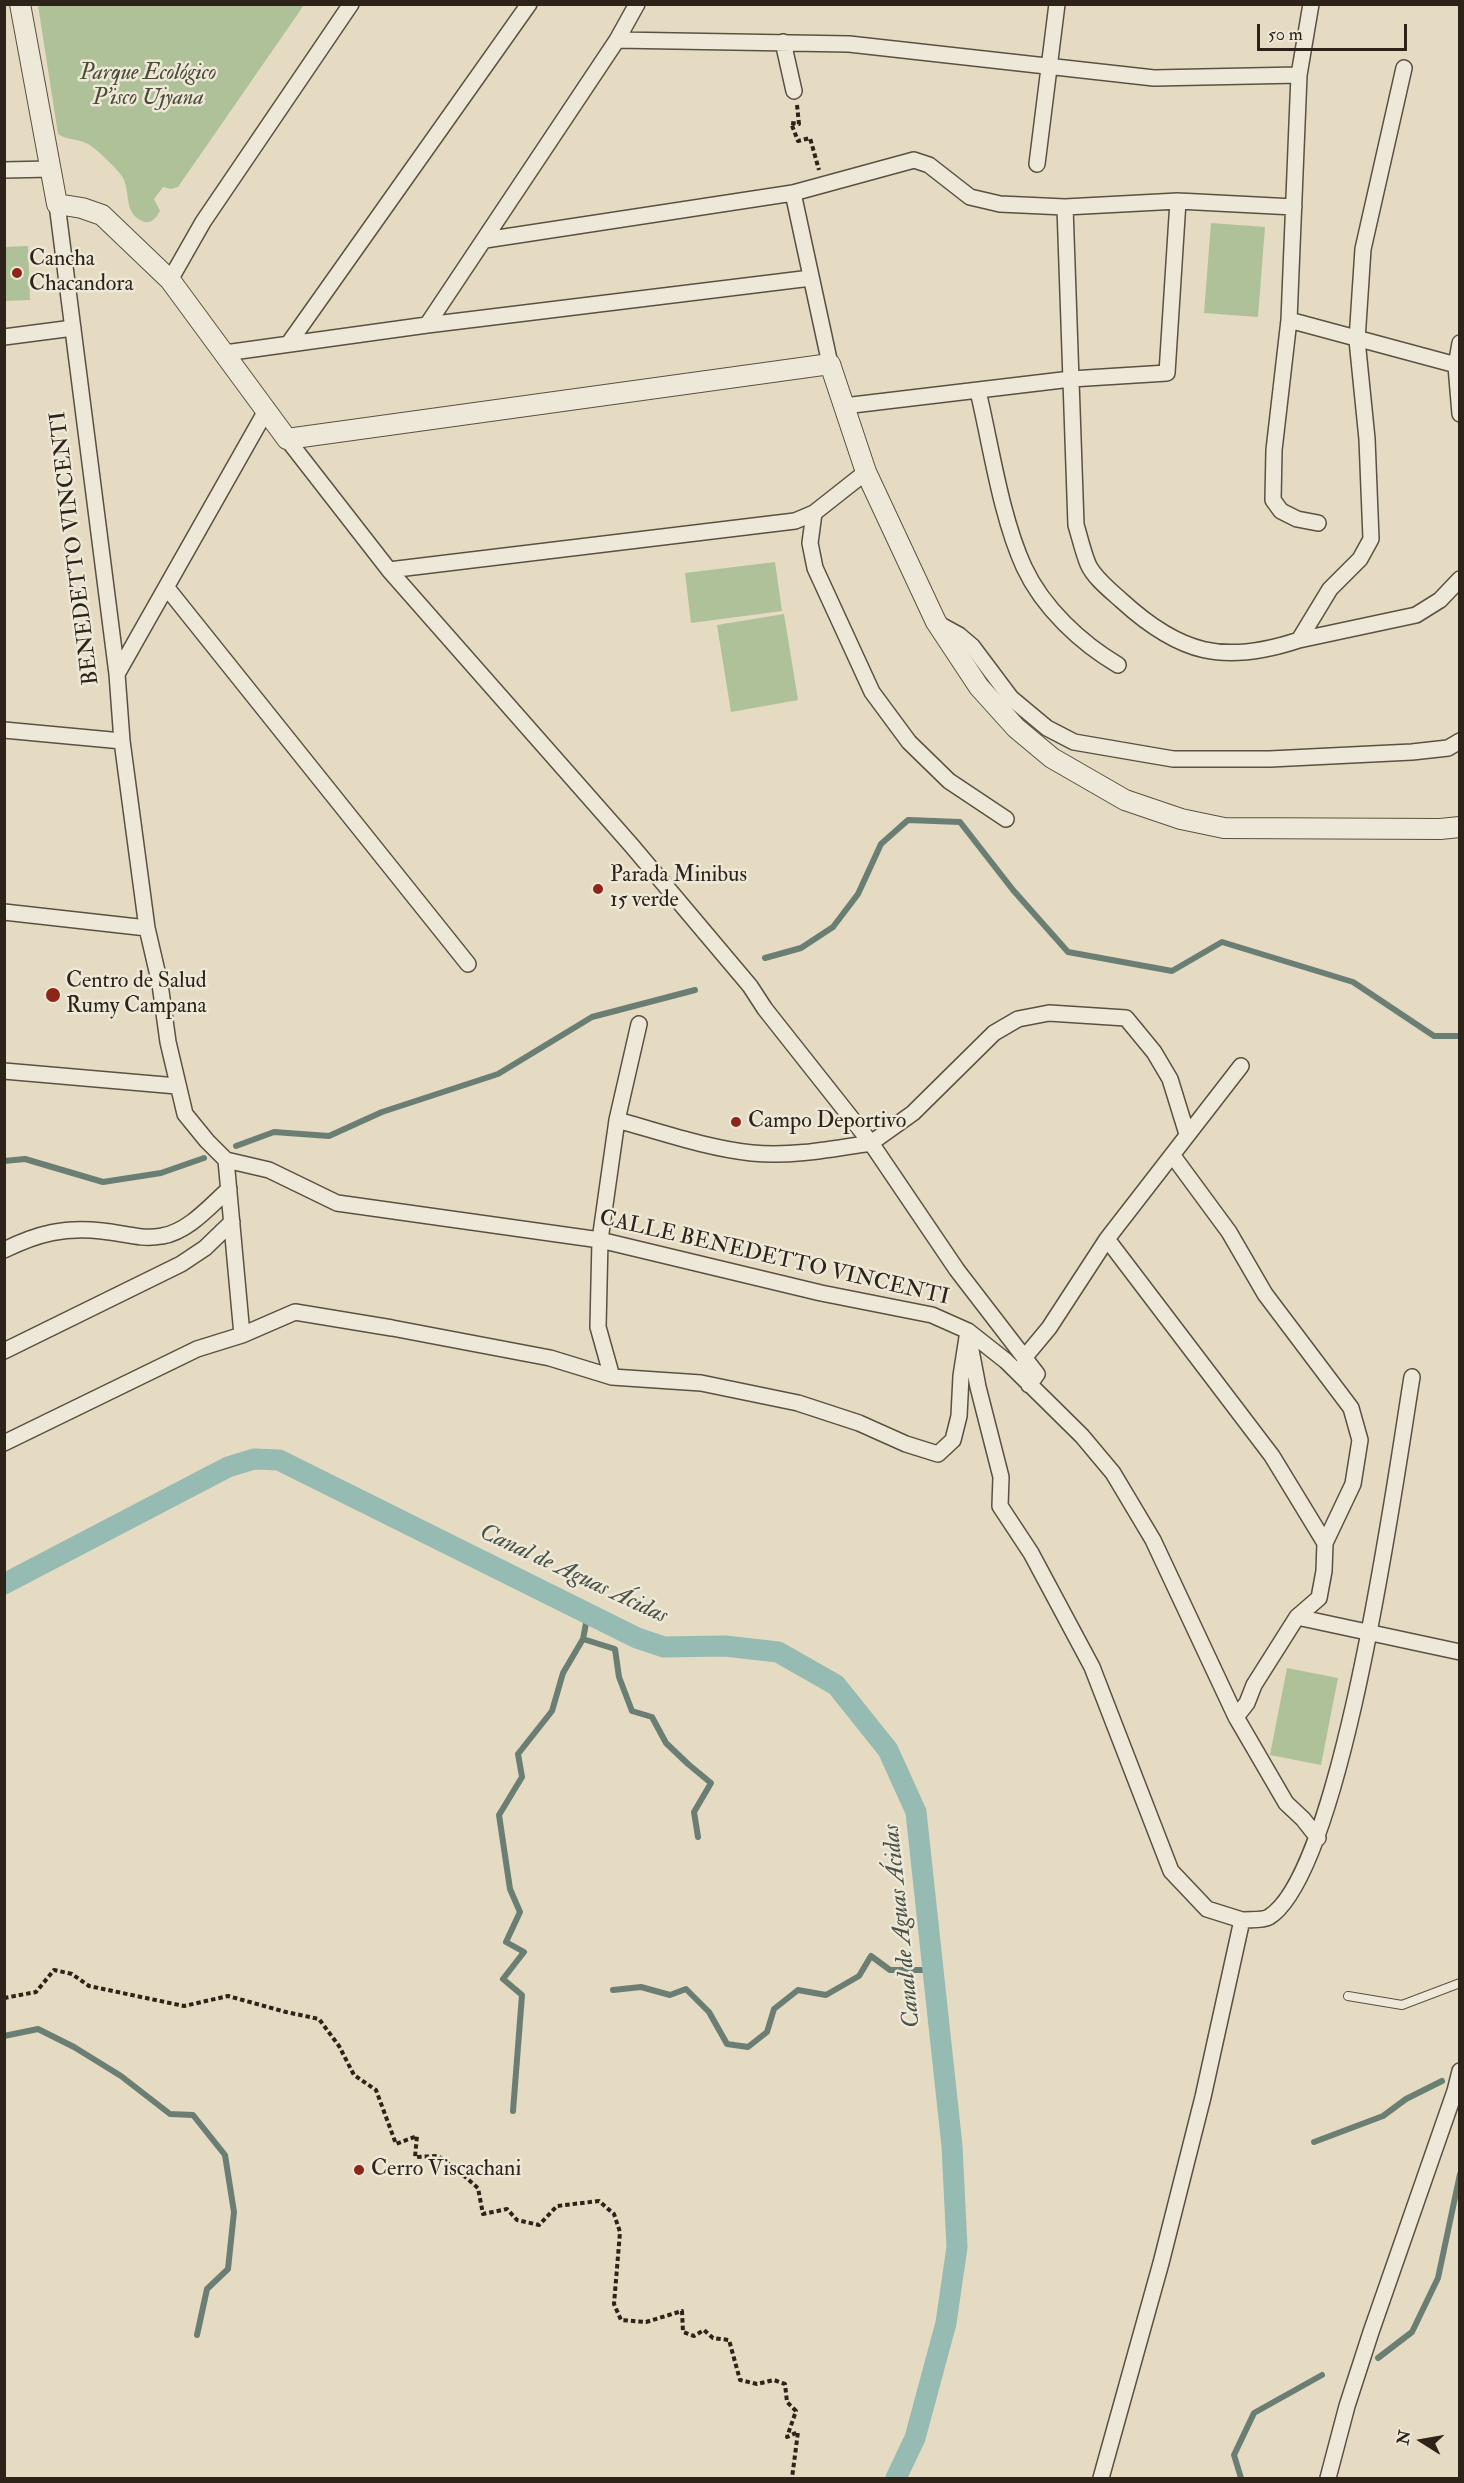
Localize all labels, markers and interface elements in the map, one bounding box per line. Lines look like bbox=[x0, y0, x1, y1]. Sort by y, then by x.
scale bar bbox=[1260, 12, 1410, 50]
text: 50 m bbox=[1268, 23, 1303, 46]
park label: Parque Ecológico P'isco Ujyana bbox=[80, 61, 216, 112]
place label: Cancha Chacandora bbox=[29, 247, 134, 298]
marker: Cancha Chacandora bbox=[10, 266, 24, 280]
street label: BENEDETTO VINCENTI bbox=[46, 410, 106, 686]
place label: Parada Minibus 15 verde bbox=[610, 863, 747, 914]
marker: Parada Minibus 15 verde bbox=[591, 882, 605, 896]
place label: Centro de Salud Rumy Campana bbox=[66, 969, 207, 1020]
marker: Centro de Salud Rumy Campana bbox=[44, 986, 62, 1004]
place label: Campo Deportivo bbox=[748, 1109, 906, 1135]
marker: Campo Deportivo bbox=[729, 1115, 743, 1129]
street label: CALLE BENEDETTO VINCENTI bbox=[597, 1206, 951, 1312]
water label: Canal de Aguas Ácidas bbox=[474, 1519, 672, 1631]
water label: Canal de Aguas Ácidas bbox=[878, 1823, 928, 2029]
place label: Cerro Viscachani bbox=[371, 2157, 521, 2183]
marker: Cerro Viscachani bbox=[352, 2163, 366, 2177]
north arrow bbox=[1392, 2411, 1452, 2471]
text: N bbox=[1393, 2429, 1416, 2447]

